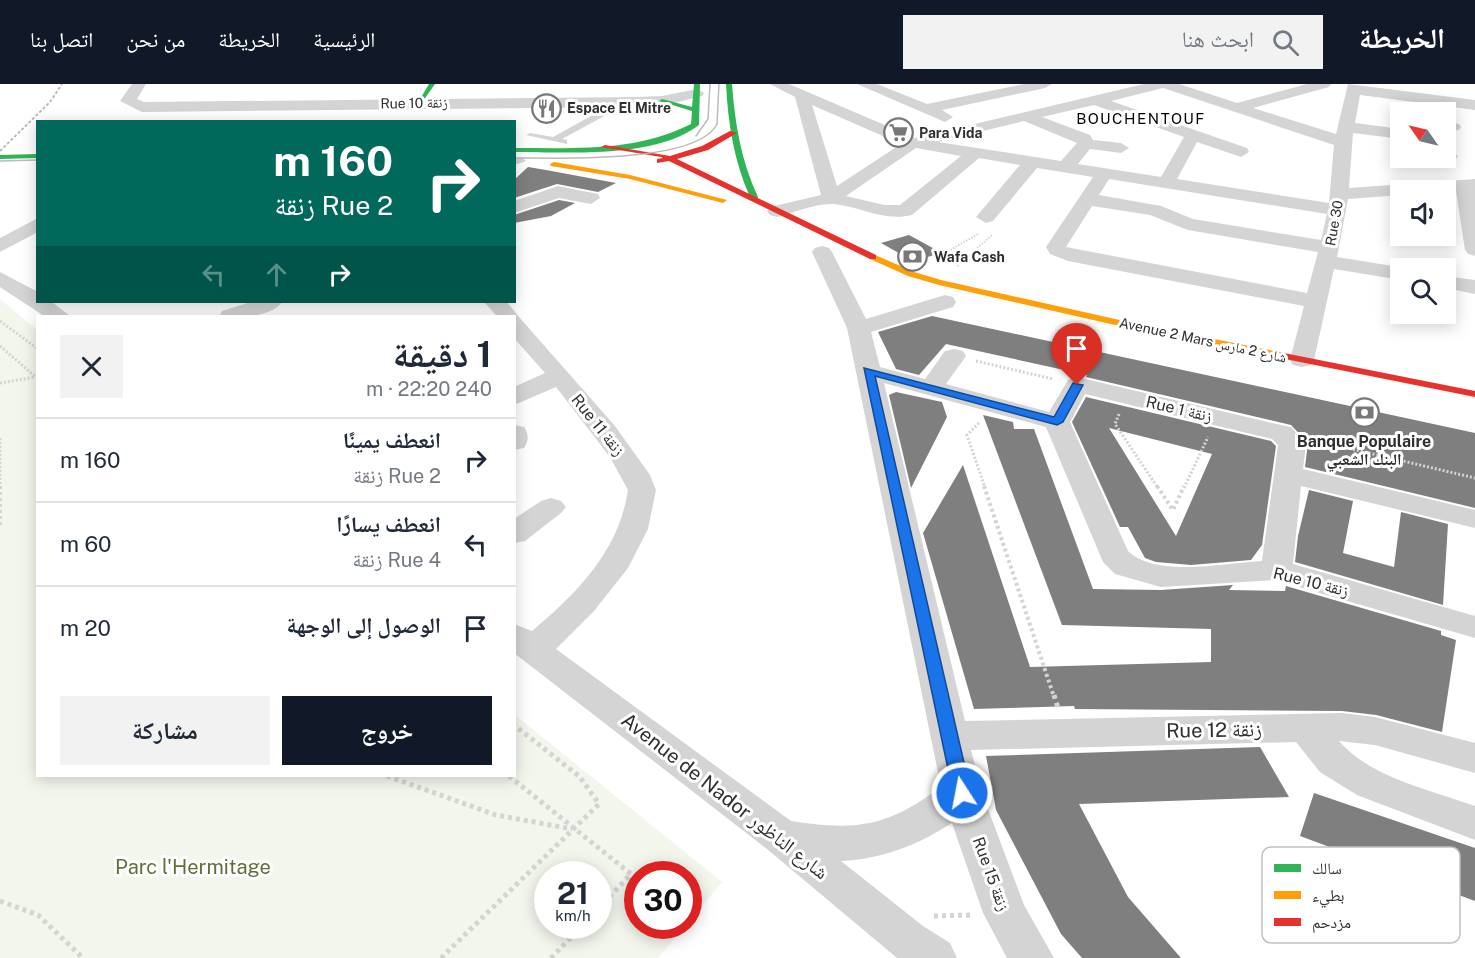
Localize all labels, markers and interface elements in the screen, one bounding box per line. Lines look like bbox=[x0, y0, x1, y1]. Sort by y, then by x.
search box bbox=[903, 15, 1323, 69]
text: الخريطة bbox=[1359, 21, 1445, 54]
text: ابحث هنا bbox=[1182, 26, 1254, 52]
icon: search bbox=[1269, 26, 1302, 59]
text: اتصل بنا bbox=[30, 27, 93, 52]
text: من نحن bbox=[126, 27, 185, 52]
text: الخريطة bbox=[218, 27, 280, 52]
text: الرئيسية bbox=[313, 27, 375, 52]
restaurant icon: Espace El Mitre bbox=[530, 92, 562, 124]
street label: Rue 10 زنقة bbox=[380, 94, 448, 113]
place label: Espace El Mitre bbox=[567, 100, 671, 116]
north arrow bbox=[1390, 102, 1456, 168]
map controls bbox=[1390, 102, 1456, 324]
district label: BOUCHENTOUF bbox=[1076, 110, 1206, 127]
supermarket icon: Para Vida bbox=[882, 117, 914, 149]
place label: Para Vida bbox=[919, 125, 982, 141]
text: 160 m bbox=[273, 136, 393, 185]
icon: right bbox=[414, 144, 492, 222]
button: sound bbox=[1390, 180, 1456, 246]
text: Rue 2 زنقة bbox=[274, 189, 393, 221]
street label: Rue 30 bbox=[1322, 199, 1346, 247]
bank icon: Wafa Cash bbox=[897, 241, 929, 273]
place label: Wafa Cash bbox=[934, 249, 1005, 265]
icon: left bbox=[197, 258, 230, 291]
icon: ahead bbox=[260, 258, 293, 291]
icon: right bbox=[323, 258, 356, 291]
button: search bbox=[1390, 258, 1456, 324]
street label: Avenue 2 Mars شارع 2 مارس bbox=[1118, 314, 1288, 367]
pin bbox=[1051, 323, 1102, 385]
icon: arrive bbox=[1060, 332, 1093, 365]
text: 1 دقيقة bbox=[393, 333, 492, 375]
button: close bbox=[60, 335, 123, 398]
text: 240 m · 22:20 bbox=[366, 377, 492, 401]
street label: Rue 11 زنقة bbox=[567, 390, 629, 460]
street label: Rue 1 زنقة bbox=[1144, 392, 1214, 426]
bank icon: Banque Populaire البنك الشعبي bbox=[1348, 397, 1380, 429]
text: انعطف يمينًا bbox=[343, 427, 441, 453]
place label: Banque Populaire البنك الشعبي bbox=[1297, 432, 1431, 471]
icon: right bbox=[459, 444, 492, 477]
text: 160 m bbox=[60, 447, 120, 473]
text: Rue 2 زنقة bbox=[353, 464, 441, 488]
text: انعطف يسارًا bbox=[336, 511, 441, 537]
icon: left bbox=[459, 528, 492, 561]
text: 60 m bbox=[60, 531, 111, 557]
text: Rue 4 زنقة bbox=[353, 548, 441, 572]
street label: Rue 10 زنقة bbox=[1271, 563, 1351, 601]
text: الوصول إلى الوجهة bbox=[286, 612, 441, 638]
icon: arrive bbox=[459, 612, 492, 645]
text: 20 m bbox=[60, 615, 111, 641]
button: مشاركة bbox=[60, 696, 270, 765]
button: خروج bbox=[282, 696, 492, 765]
street label: Avenue de Nador شارع الناظور bbox=[616, 708, 833, 885]
street label: Rue 12 زنقة bbox=[1166, 717, 1262, 743]
position arrow bbox=[930, 761, 994, 825]
street label: Rue 15 زنقة bbox=[969, 834, 1013, 914]
legend bbox=[1262, 847, 1460, 943]
park label: Parc l'Hermitage bbox=[115, 855, 271, 879]
text: سالك bbox=[1312, 859, 1342, 878]
speed limit sign: 30 bbox=[624, 861, 702, 939]
text: 21 bbox=[557, 875, 589, 911]
text: بطيء bbox=[1312, 886, 1344, 908]
text: km/h bbox=[555, 907, 591, 924]
text: مزدحم bbox=[1312, 913, 1351, 933]

